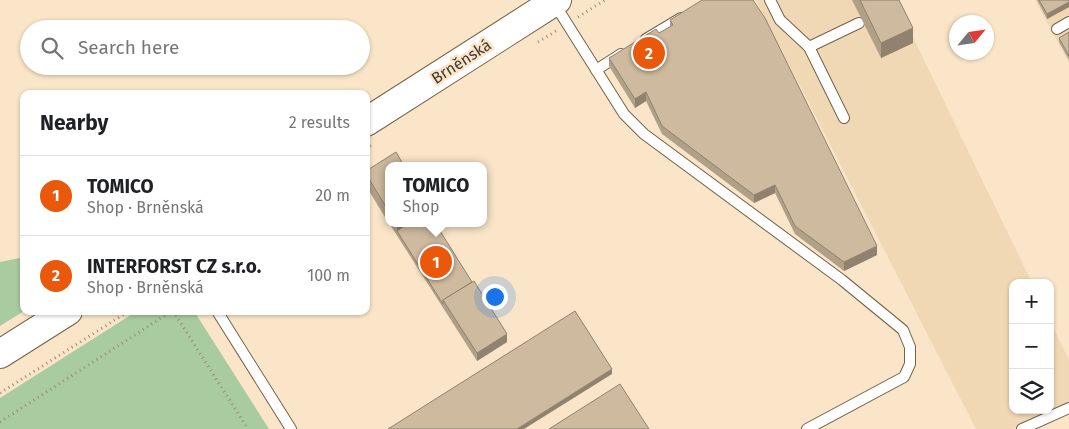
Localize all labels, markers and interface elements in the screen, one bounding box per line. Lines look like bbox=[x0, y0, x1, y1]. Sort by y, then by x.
north arrow bbox=[949, 15, 994, 60]
search box bbox=[20, 20, 370, 75]
icon: search bbox=[38, 34, 66, 62]
pin: 2 bbox=[633, 34, 665, 72]
street label: Brněnská bbox=[428, 35, 495, 88]
text: Search here bbox=[78, 36, 179, 59]
text: Nearby bbox=[40, 110, 108, 136]
text: 2 results bbox=[289, 113, 350, 132]
popup bbox=[385, 162, 487, 227]
text: TOMICO bbox=[403, 174, 469, 197]
text: TOMICO bbox=[87, 175, 154, 198]
text: 1 bbox=[52, 186, 60, 205]
text: 20 m bbox=[315, 186, 350, 205]
text: Shop bbox=[403, 197, 440, 216]
text: Shop · Brněnská bbox=[87, 198, 204, 217]
pin: 1 bbox=[420, 243, 452, 281]
text: INTERFORST CZ s.r.o. bbox=[87, 255, 261, 278]
text: 2 bbox=[52, 266, 60, 285]
text: 100 m bbox=[307, 266, 350, 285]
text: Shop · Brněnská bbox=[87, 278, 204, 297]
map controls bbox=[1009, 279, 1054, 414]
button: + bbox=[1009, 279, 1054, 324]
your location bbox=[482, 284, 508, 310]
button: − bbox=[1009, 324, 1054, 369]
button: layers bbox=[1009, 369, 1054, 414]

